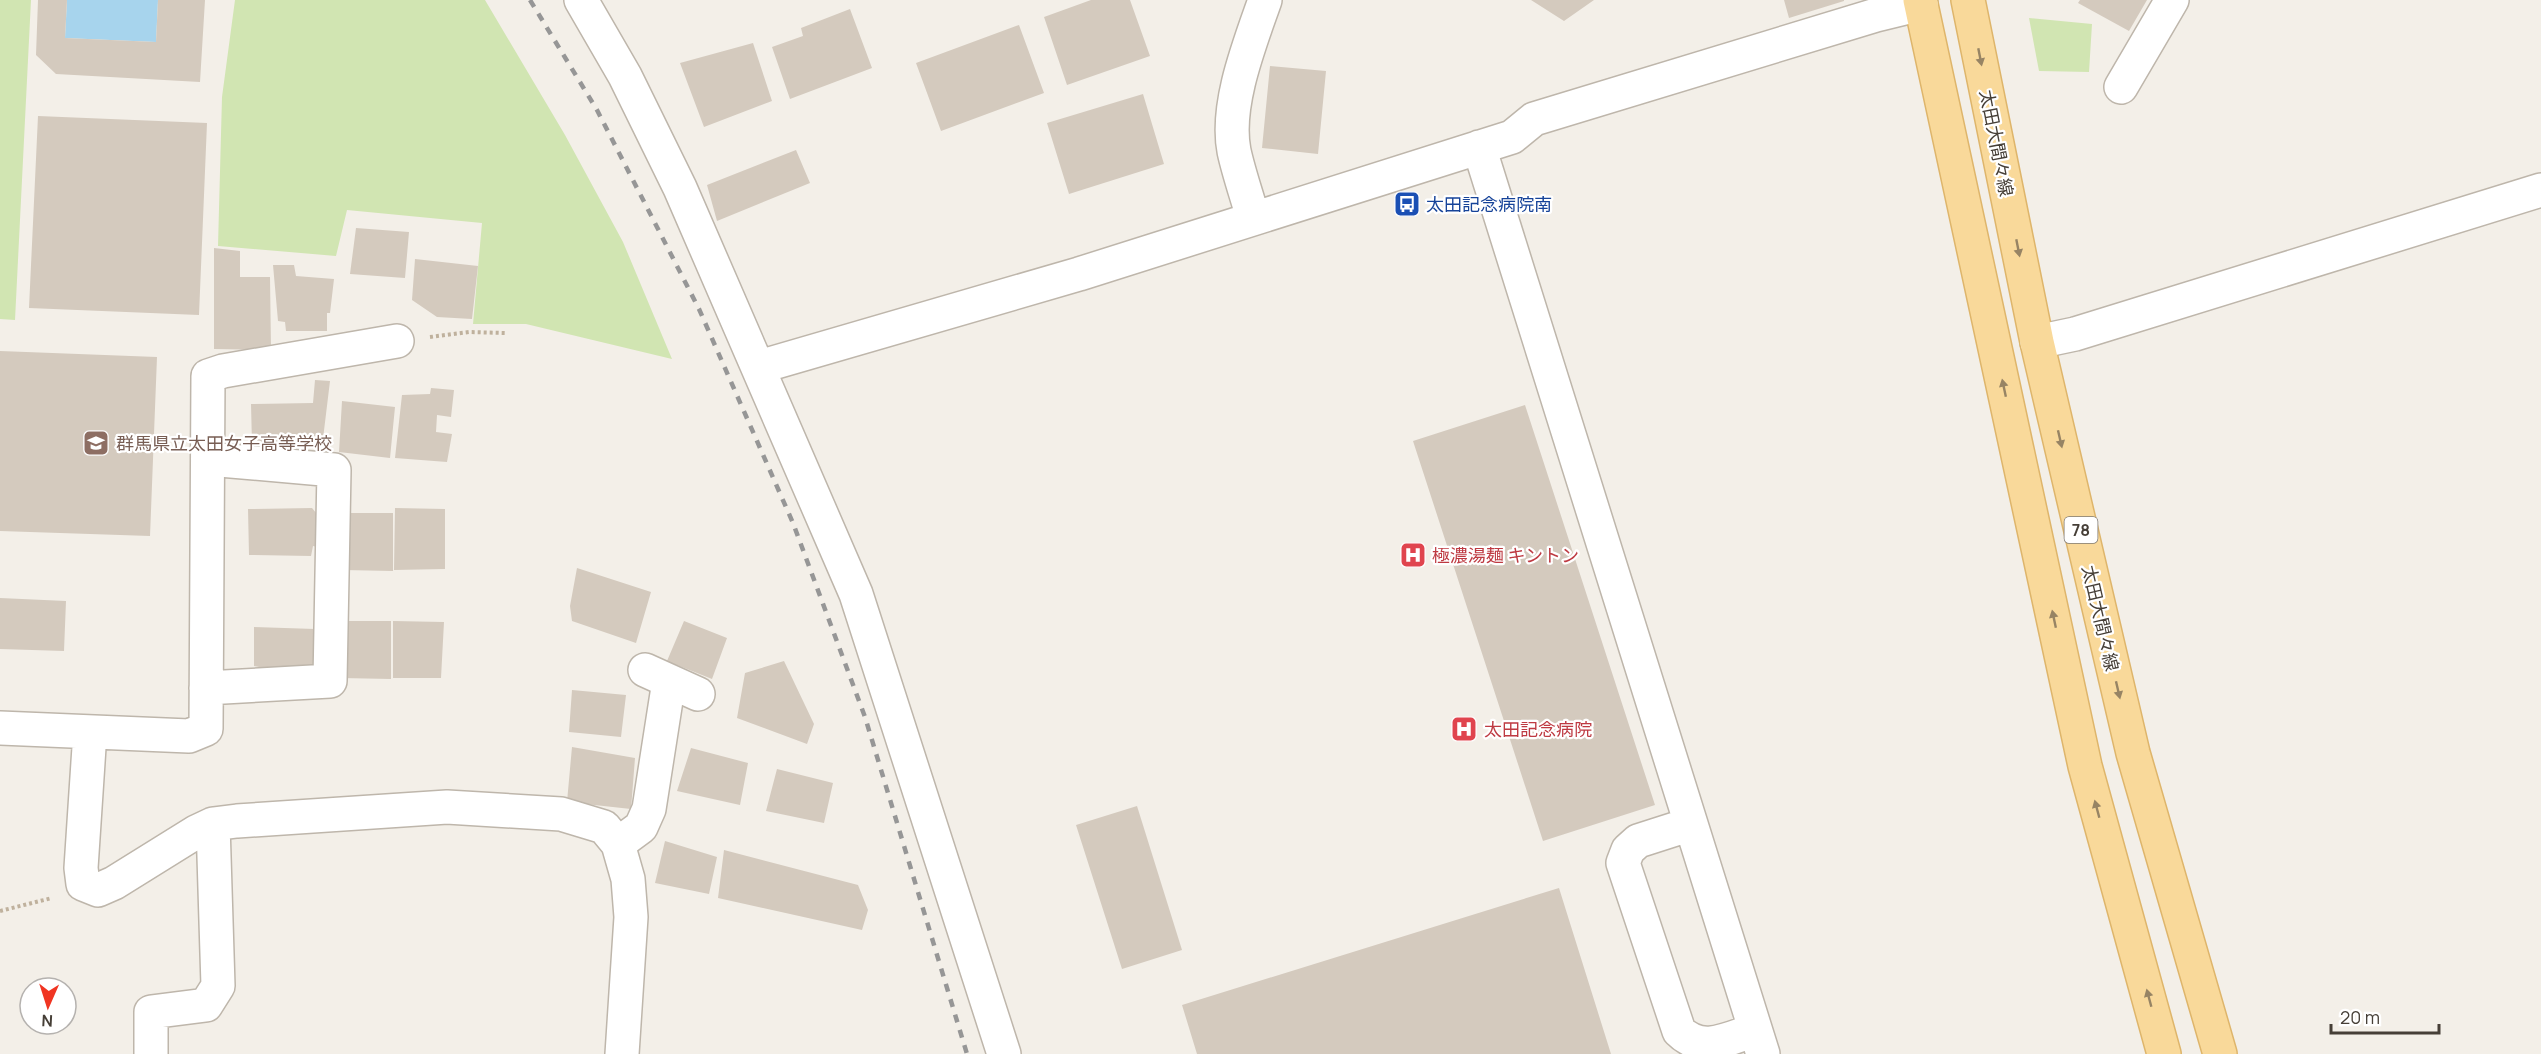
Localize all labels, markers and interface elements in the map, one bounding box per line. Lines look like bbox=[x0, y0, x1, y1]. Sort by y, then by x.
one-way arrow bbox=[1976, 48, 1985, 67]
street label: 太田大間々線 bbox=[1975, 88, 2019, 198]
bus stop icon: 太田記念病院南 bbox=[1392, 189, 1422, 219]
place label: 太田記念病院南 bbox=[1426, 192, 1552, 216]
one-way arrow bbox=[2014, 239, 2023, 258]
one-way arrow bbox=[1998, 378, 2008, 397]
school or university icon: 群馬県立太田女子高等学校 bbox=[81, 428, 111, 458]
one-way arrow bbox=[2055, 430, 2065, 448]
place label: 群馬県立太田女子高等学校 bbox=[116, 431, 332, 455]
road number: 78 bbox=[2064, 517, 2098, 543]
hospital icon: 極濃湯麺 キントン bbox=[1398, 540, 1428, 570]
place label: 極濃湯麺 キントン bbox=[1432, 543, 1579, 567]
street label: 太田大間々線 bbox=[2077, 563, 2125, 673]
one-way arrow bbox=[2049, 610, 2058, 629]
one-way arrow bbox=[2114, 681, 2124, 699]
hospital icon: 太田記念病院 bbox=[1449, 714, 1479, 744]
place label: 太田記念病院 bbox=[1484, 717, 1592, 741]
one-way arrow bbox=[2092, 800, 2102, 819]
north arrow bbox=[18, 976, 78, 1036]
one-way arrow bbox=[2143, 988, 2153, 1007]
scale bar bbox=[2331, 997, 2439, 1035]
text: 20 m bbox=[2340, 1005, 2380, 1029]
text: N bbox=[41, 1010, 54, 1032]

